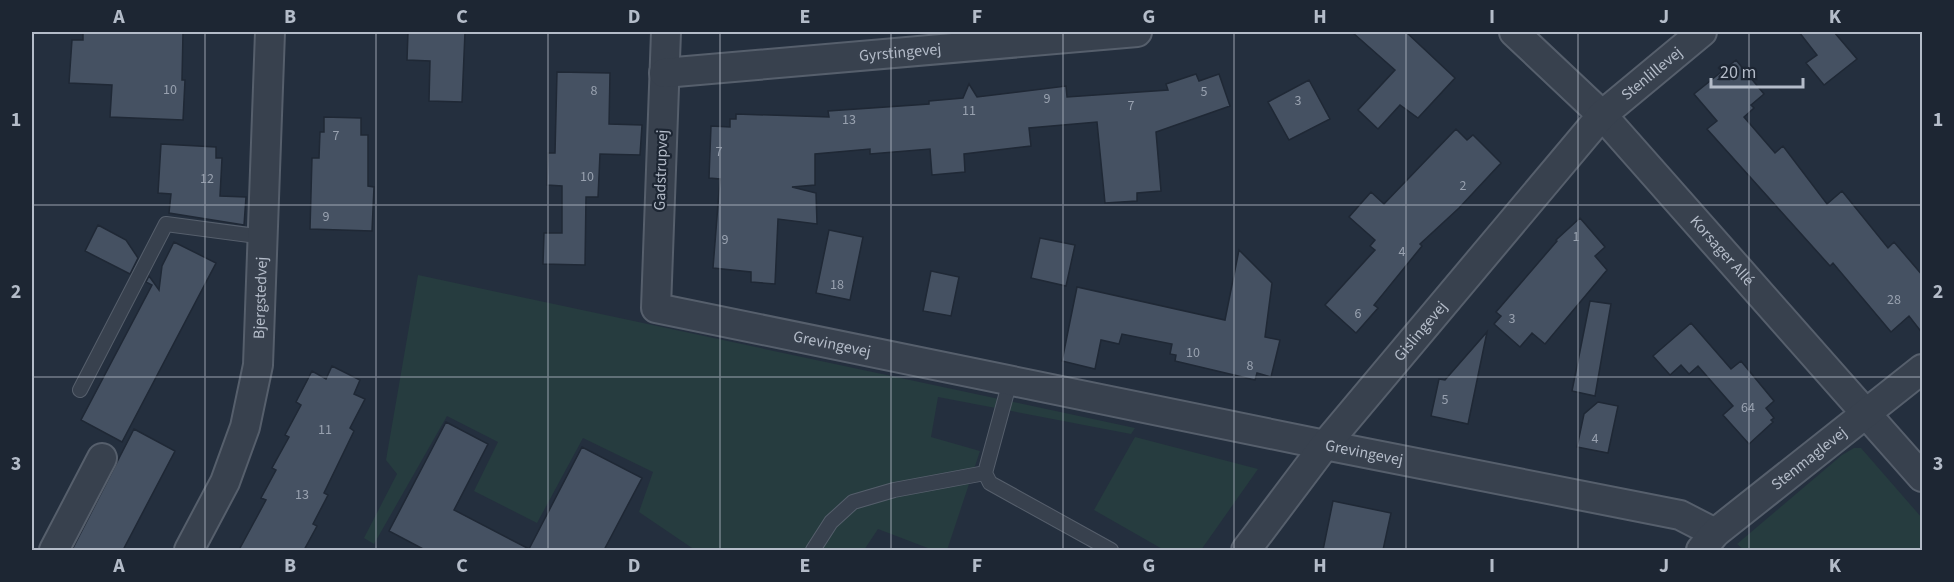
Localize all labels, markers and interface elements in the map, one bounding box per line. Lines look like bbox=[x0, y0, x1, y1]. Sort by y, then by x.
text: A bbox=[112, 3, 125, 31]
text: B bbox=[284, 3, 296, 31]
text: C bbox=[456, 3, 468, 31]
text: D bbox=[628, 3, 640, 31]
text: E bbox=[800, 3, 810, 31]
text: F bbox=[972, 3, 982, 31]
text: G bbox=[1143, 3, 1155, 31]
text: H bbox=[1313, 3, 1327, 31]
text: I bbox=[1489, 3, 1495, 31]
text: J bbox=[1659, 3, 1669, 31]
text: K bbox=[1829, 3, 1842, 31]
street label: Gyrstingevej bbox=[858, 38, 942, 67]
street label: Stenlillevej bbox=[1616, 42, 1687, 106]
scale bar bbox=[1711, 51, 1802, 89]
text: 20 m bbox=[1720, 60, 1756, 85]
house number: 10 bbox=[163, 80, 177, 100]
house number: 8 bbox=[591, 81, 598, 101]
house number: 5 bbox=[1201, 82, 1208, 102]
house number: 9 bbox=[1044, 89, 1051, 109]
house number: 3 bbox=[1295, 91, 1302, 111]
house number: 7 bbox=[1128, 96, 1135, 116]
house number: 11 bbox=[962, 101, 976, 121]
text: 1 bbox=[11, 106, 21, 134]
text: 1 bbox=[1933, 106, 1943, 134]
house number: 13 bbox=[842, 110, 856, 130]
house number: 7 bbox=[333, 126, 340, 146]
street label: Gadstrupvej bbox=[649, 129, 673, 211]
house number: 7 bbox=[716, 142, 723, 162]
house number: 10 bbox=[580, 167, 594, 187]
house number: 12 bbox=[200, 169, 214, 189]
house number: 2 bbox=[1460, 176, 1467, 196]
house number: 9 bbox=[323, 207, 330, 227]
street label: Korsager Allé bbox=[1685, 211, 1759, 291]
house number: 1 bbox=[1573, 227, 1580, 247]
house number: 9 bbox=[722, 230, 729, 250]
house number: 4 bbox=[1399, 242, 1406, 262]
street label: Bjergstedvej bbox=[248, 256, 273, 339]
house number: 18 bbox=[830, 275, 844, 295]
text: 2 bbox=[11, 278, 21, 306]
text: 2 bbox=[1933, 278, 1943, 306]
house number: 28 bbox=[1887, 290, 1901, 310]
street label: Gislingevej bbox=[1389, 296, 1452, 366]
house number: 6 bbox=[1355, 304, 1362, 324]
house number: 3 bbox=[1509, 309, 1516, 329]
street label: Grevingevej bbox=[791, 325, 873, 363]
house number: 10 bbox=[1186, 343, 1200, 363]
house number: 8 bbox=[1247, 356, 1254, 376]
house number: 5 bbox=[1442, 390, 1449, 410]
house number: 64 bbox=[1741, 398, 1755, 418]
house number: 11 bbox=[318, 420, 332, 440]
street label: Stenmaglevej bbox=[1767, 422, 1852, 495]
house number: 4 bbox=[1592, 429, 1599, 449]
street label: Grevingevej bbox=[1323, 434, 1405, 471]
text: 3 bbox=[11, 450, 21, 478]
text: 3 bbox=[1933, 450, 1943, 478]
house number: 13 bbox=[295, 485, 309, 505]
text: A bbox=[112, 552, 125, 580]
text: B bbox=[284, 552, 296, 580]
text: C bbox=[456, 552, 468, 580]
text: D bbox=[628, 552, 640, 580]
text: E bbox=[800, 552, 810, 580]
text: F bbox=[972, 552, 982, 580]
text: G bbox=[1143, 552, 1155, 580]
text: H bbox=[1313, 552, 1327, 580]
text: I bbox=[1489, 552, 1495, 580]
text: J bbox=[1659, 552, 1669, 580]
text: K bbox=[1829, 552, 1842, 580]

